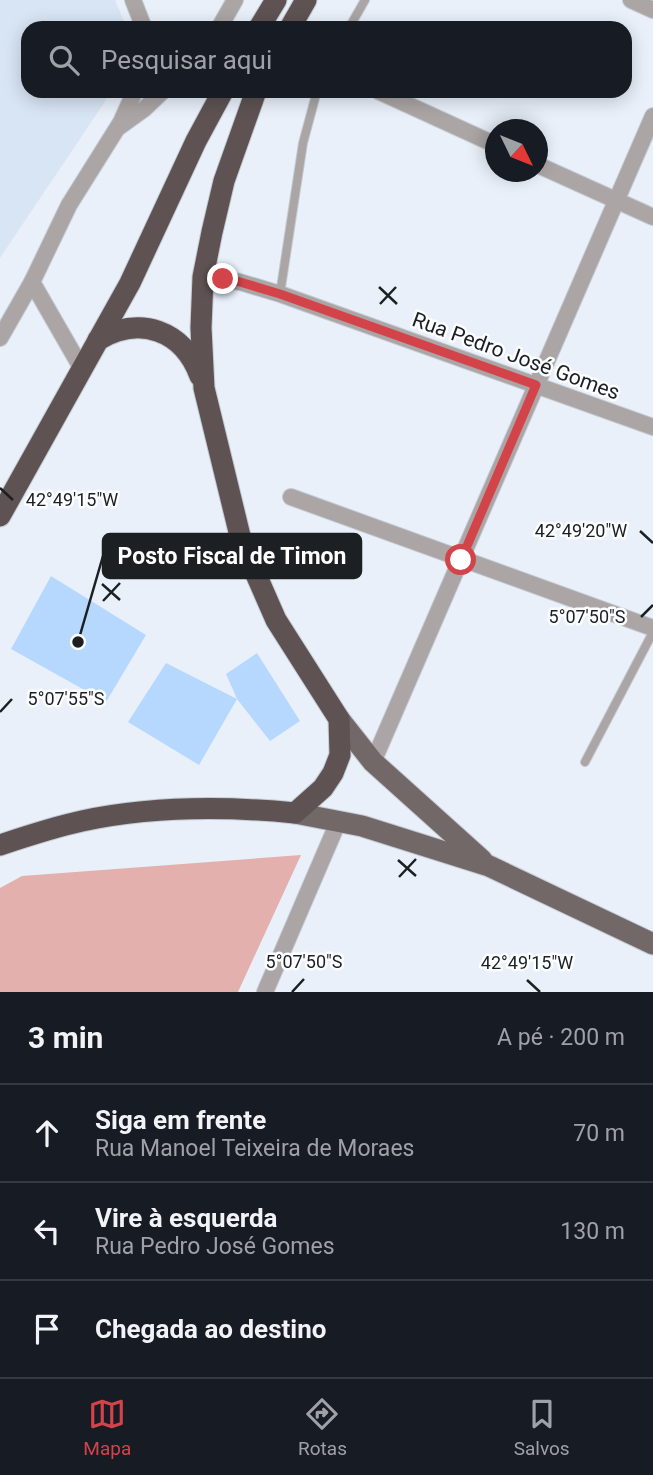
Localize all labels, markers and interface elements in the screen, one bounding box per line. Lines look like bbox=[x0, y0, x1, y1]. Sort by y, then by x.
search box bbox=[21, 21, 632, 98]
icon: search bbox=[45, 41, 83, 79]
text: Pesquisar aqui bbox=[101, 45, 272, 75]
north arrow bbox=[485, 119, 548, 182]
route end bbox=[207, 263, 238, 294]
street label: Rua Pedro José Gomes bbox=[409, 307, 623, 405]
text: 42°49'15"W bbox=[26, 489, 118, 510]
text: 42°49'20"W bbox=[535, 520, 627, 541]
callout: Posto Fiscal de Timon bbox=[103, 534, 361, 578]
text: Posto Fiscal de Timon bbox=[118, 543, 346, 570]
route start bbox=[445, 544, 476, 575]
text: 5°07'50"S bbox=[549, 606, 626, 627]
text: 5°07'55"S bbox=[28, 688, 105, 709]
text: 5°07'50"S bbox=[266, 951, 343, 972]
text: 42°49'15"W bbox=[481, 952, 573, 973]
text: 3 min bbox=[28, 1020, 103, 1055]
text: A pé · 200 m bbox=[497, 1024, 625, 1051]
text: Siga em frente bbox=[95, 1105, 266, 1135]
icon: ahead bbox=[28, 1114, 66, 1152]
text: 70 m bbox=[573, 1120, 625, 1147]
text: Rua Manoel Teixeira de Moraes bbox=[95, 1135, 414, 1162]
text: Vire à esquerda bbox=[95, 1203, 278, 1233]
icon: left bbox=[28, 1212, 66, 1250]
text: 130 m bbox=[560, 1218, 625, 1245]
text: Rua Pedro José Gomes bbox=[95, 1233, 335, 1260]
icon: arrive bbox=[28, 1310, 66, 1348]
text: Chegada ao destino bbox=[95, 1314, 326, 1344]
tab: Mapa bbox=[83, 1395, 131, 1460]
tab: Rotas bbox=[298, 1395, 347, 1460]
tab: Salvos bbox=[514, 1395, 570, 1460]

